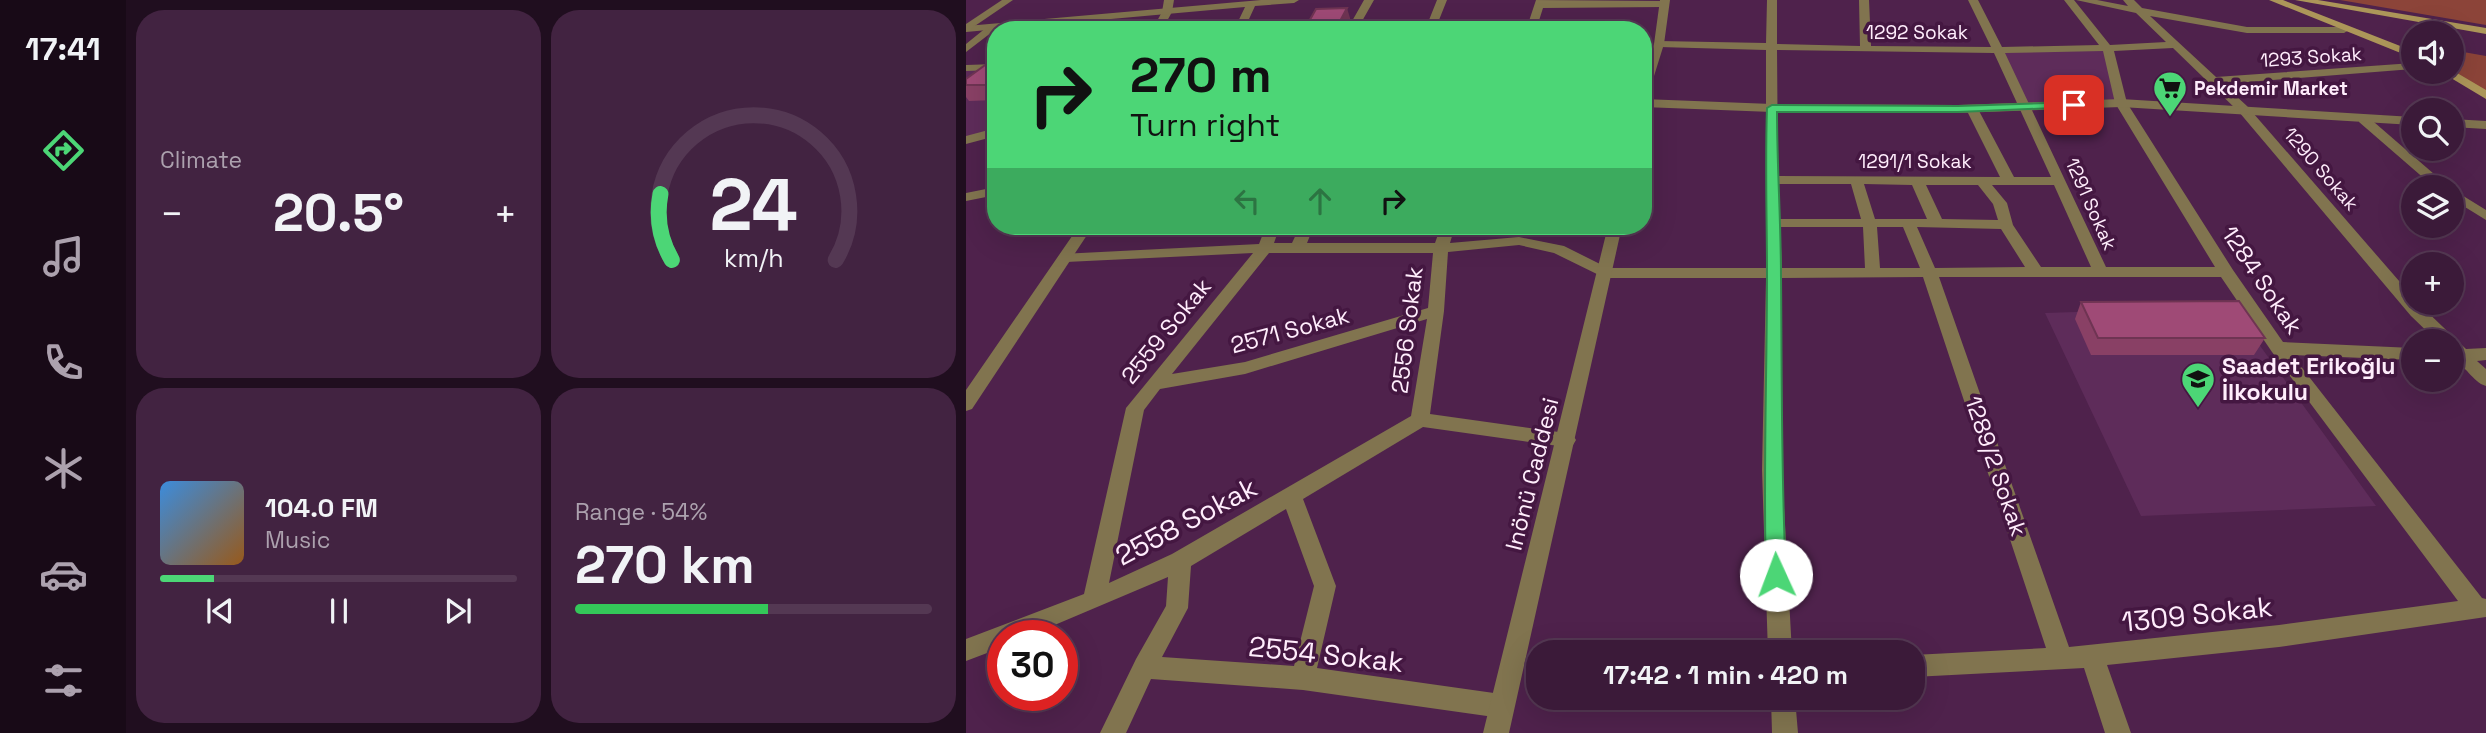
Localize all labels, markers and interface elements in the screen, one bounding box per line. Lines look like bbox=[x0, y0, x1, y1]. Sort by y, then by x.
street label: 1292 Sokak bbox=[1866, 20, 1968, 45]
map controls bbox=[2401, 21, 2464, 392]
button: sound bbox=[2401, 21, 2464, 84]
text: 17:41 bbox=[25, 29, 101, 69]
street label: 1293 Sokak bbox=[2259, 41, 2363, 73]
text: 270 m bbox=[1130, 44, 1272, 106]
icon: right bbox=[1015, 49, 1106, 140]
supermarket icon: Pekdemir Market bbox=[2151, 69, 2189, 118]
pin bbox=[2044, 75, 2104, 135]
place label: Pekdemir Market bbox=[2194, 76, 2348, 101]
icon: arrive bbox=[2055, 86, 2093, 124]
button: search bbox=[2401, 98, 2464, 161]
text: Turn right bbox=[1130, 105, 1280, 145]
street label: 1290 Sokak bbox=[2278, 122, 2364, 216]
icon: directions bbox=[39, 126, 88, 175]
text: Climate bbox=[160, 145, 242, 175]
street label: 1291/1 Sokak bbox=[1858, 149, 1972, 174]
street label: 1291 Sokak bbox=[2060, 154, 2122, 254]
text: 24 bbox=[709, 158, 798, 251]
button: layers bbox=[2401, 175, 2464, 238]
text: 20.5° bbox=[273, 180, 404, 246]
icon: left bbox=[1228, 182, 1266, 220]
icon: ahead bbox=[1301, 182, 1339, 220]
icon: right bbox=[1374, 182, 1412, 220]
text: − bbox=[160, 190, 184, 238]
text: + bbox=[493, 190, 517, 238]
street label: 1284 Sokak bbox=[2215, 220, 2309, 340]
icon: music bbox=[39, 232, 88, 281]
text: km/h bbox=[724, 242, 783, 274]
button: + bbox=[2401, 252, 2464, 315]
street label: 2556 Sokak bbox=[1384, 265, 1430, 395]
street label: 2559 Sokak bbox=[1114, 272, 1218, 390]
street label: 2571 Sokak bbox=[1227, 300, 1353, 360]
button: − bbox=[2401, 329, 2464, 392]
icon: phone bbox=[39, 338, 88, 387]
place label: Saadet Erikoğlu İlkokulu bbox=[2222, 351, 2396, 407]
school or university icon: Saadet Erikoğlu İlkokulu bbox=[2179, 360, 2217, 409]
street label: 1289/2 Sokak bbox=[1958, 392, 2034, 540]
street label: Inönü Caddesi bbox=[1499, 394, 1565, 554]
icon: climate bbox=[39, 444, 88, 493]
street label: 2558 Sokak bbox=[1109, 469, 1263, 573]
text: 104.0 FM bbox=[265, 491, 378, 525]
text: Range · 54% bbox=[575, 497, 707, 527]
text: Music bbox=[265, 525, 330, 555]
text: 270 km bbox=[575, 532, 755, 598]
position arrow bbox=[1739, 538, 1813, 612]
icon: car bbox=[39, 550, 88, 599]
street label: 1309 Sokak bbox=[2120, 588, 2274, 640]
icon: previous bbox=[201, 592, 239, 630]
icon: pause bbox=[320, 592, 358, 630]
icon: next bbox=[439, 592, 477, 630]
speed limit sign: 30 bbox=[987, 620, 1078, 711]
street label: 2554 Sokak bbox=[1247, 628, 1405, 680]
icon: filters bbox=[39, 656, 88, 705]
text: 17:42 · 1 min · 420 m bbox=[1603, 658, 1848, 692]

